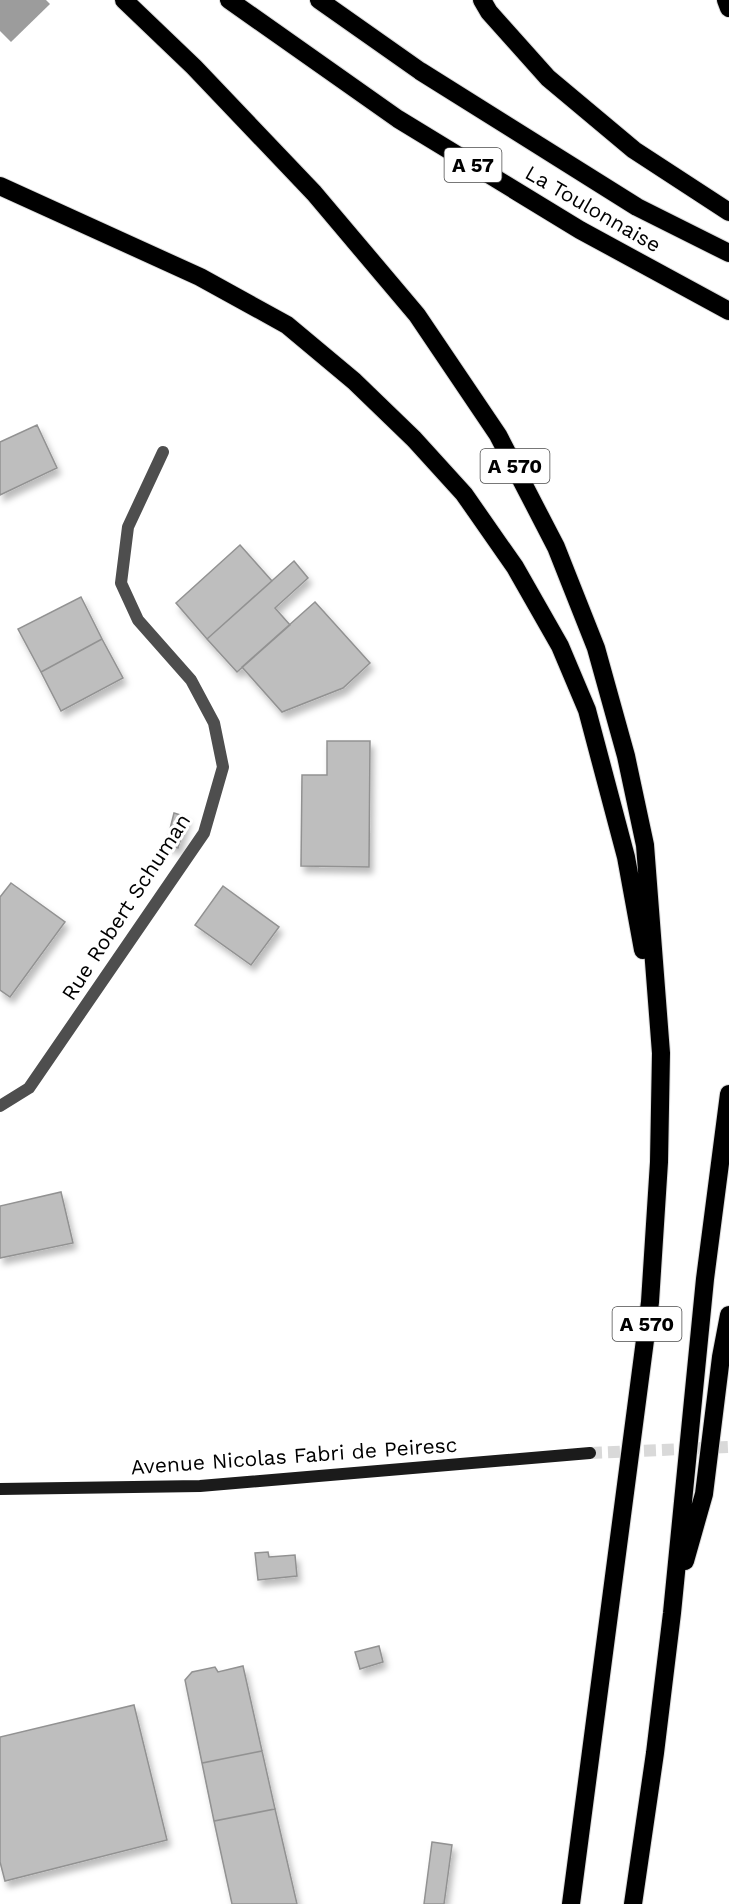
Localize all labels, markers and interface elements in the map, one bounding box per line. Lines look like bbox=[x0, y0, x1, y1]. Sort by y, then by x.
road number: A 57 bbox=[444, 148, 502, 182]
street label: La Toulonnaise bbox=[521, 160, 665, 257]
road number: A 570 bbox=[480, 449, 550, 483]
street label: Rue Robert Schuman bbox=[56, 809, 195, 1005]
road number: A 570 bbox=[612, 1307, 682, 1341]
street label: Avenue Nicolas Fabri de Peiresc bbox=[130, 1432, 458, 1479]

